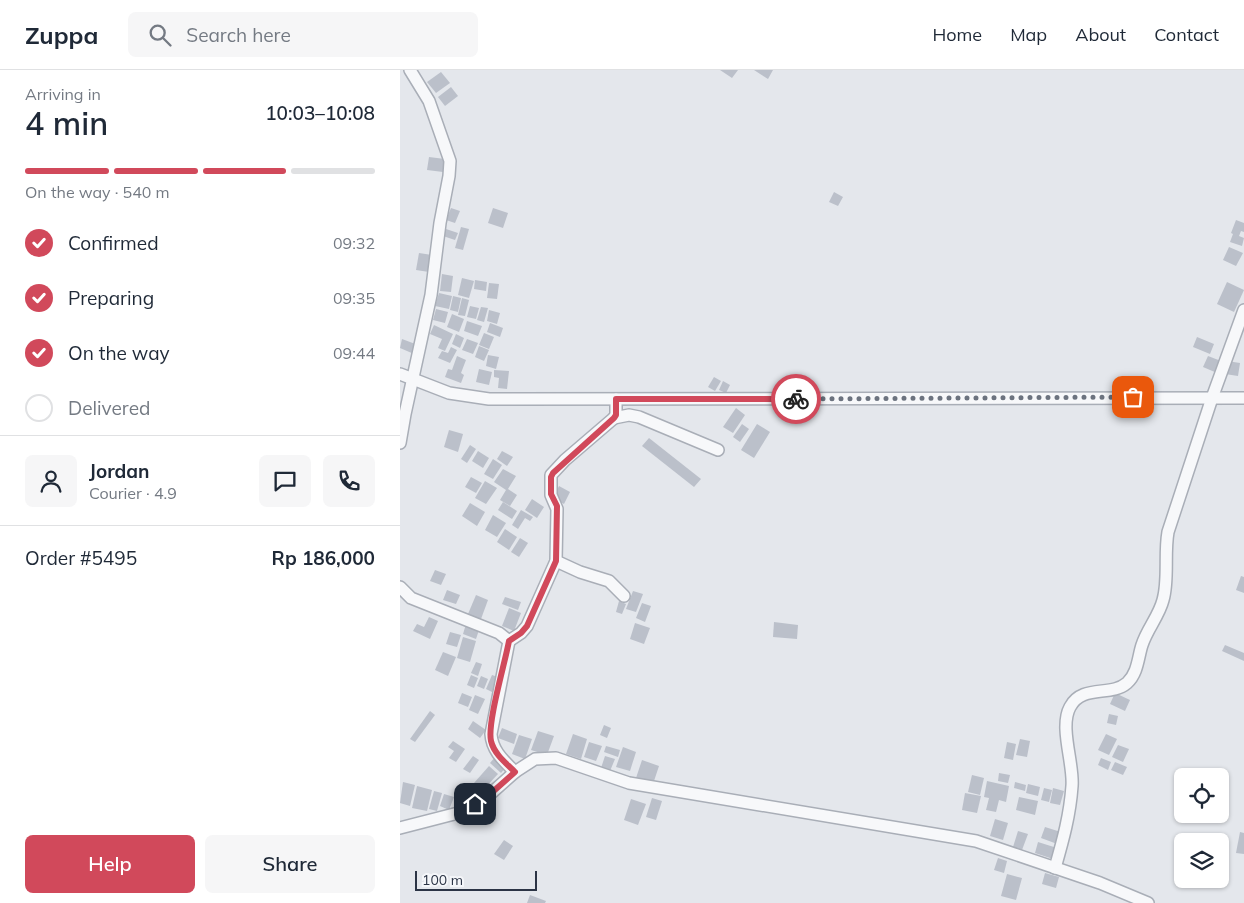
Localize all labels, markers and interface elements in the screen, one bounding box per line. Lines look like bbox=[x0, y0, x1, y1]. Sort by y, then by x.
search box bbox=[128, 12, 478, 57]
text: Zuppa bbox=[25, 20, 98, 50]
icon: search bbox=[146, 21, 174, 49]
text: Search here bbox=[186, 23, 291, 47]
text: Home bbox=[932, 23, 982, 46]
text: Map bbox=[1010, 23, 1047, 46]
text: About bbox=[1075, 23, 1126, 46]
text: Contact bbox=[1154, 23, 1219, 46]
text: Arriving in bbox=[25, 84, 101, 104]
text: 10:03–10:08 bbox=[265, 101, 375, 125]
text: 4 min bbox=[25, 103, 108, 143]
text: On the way · 540 m bbox=[25, 182, 170, 202]
icon: check bbox=[25, 229, 53, 257]
text: Confirmed bbox=[68, 231, 159, 255]
text: 09:32 bbox=[333, 233, 375, 253]
icon: check bbox=[25, 284, 53, 312]
text: Preparing bbox=[68, 286, 154, 310]
text: 09:35 bbox=[333, 288, 375, 308]
icon: check bbox=[25, 339, 53, 367]
text: On the way bbox=[68, 341, 170, 365]
text: 09:44 bbox=[333, 343, 375, 363]
courier bbox=[771, 374, 821, 424]
pin bbox=[1112, 376, 1154, 418]
icon: bag bbox=[1119, 383, 1147, 411]
icon: bike bbox=[782, 385, 810, 413]
text: Delivered bbox=[68, 396, 150, 420]
button: person bbox=[25, 455, 77, 507]
button: chat bbox=[259, 455, 311, 507]
button: phone bbox=[323, 455, 375, 507]
text: Jordan bbox=[89, 459, 149, 483]
text: Courier · 4.9 bbox=[89, 483, 177, 503]
text: Order #5495 bbox=[25, 546, 137, 570]
text: Rp 186,000 bbox=[272, 546, 375, 570]
map controls bbox=[1174, 768, 1229, 888]
button: locate bbox=[1174, 768, 1229, 823]
pin bbox=[454, 783, 496, 825]
icon: home bbox=[461, 790, 489, 818]
button: layers bbox=[1174, 833, 1229, 888]
button: Help bbox=[25, 835, 195, 893]
button: Share bbox=[205, 835, 375, 893]
scale bar bbox=[415, 868, 538, 891]
text: 100 m bbox=[422, 871, 463, 889]

